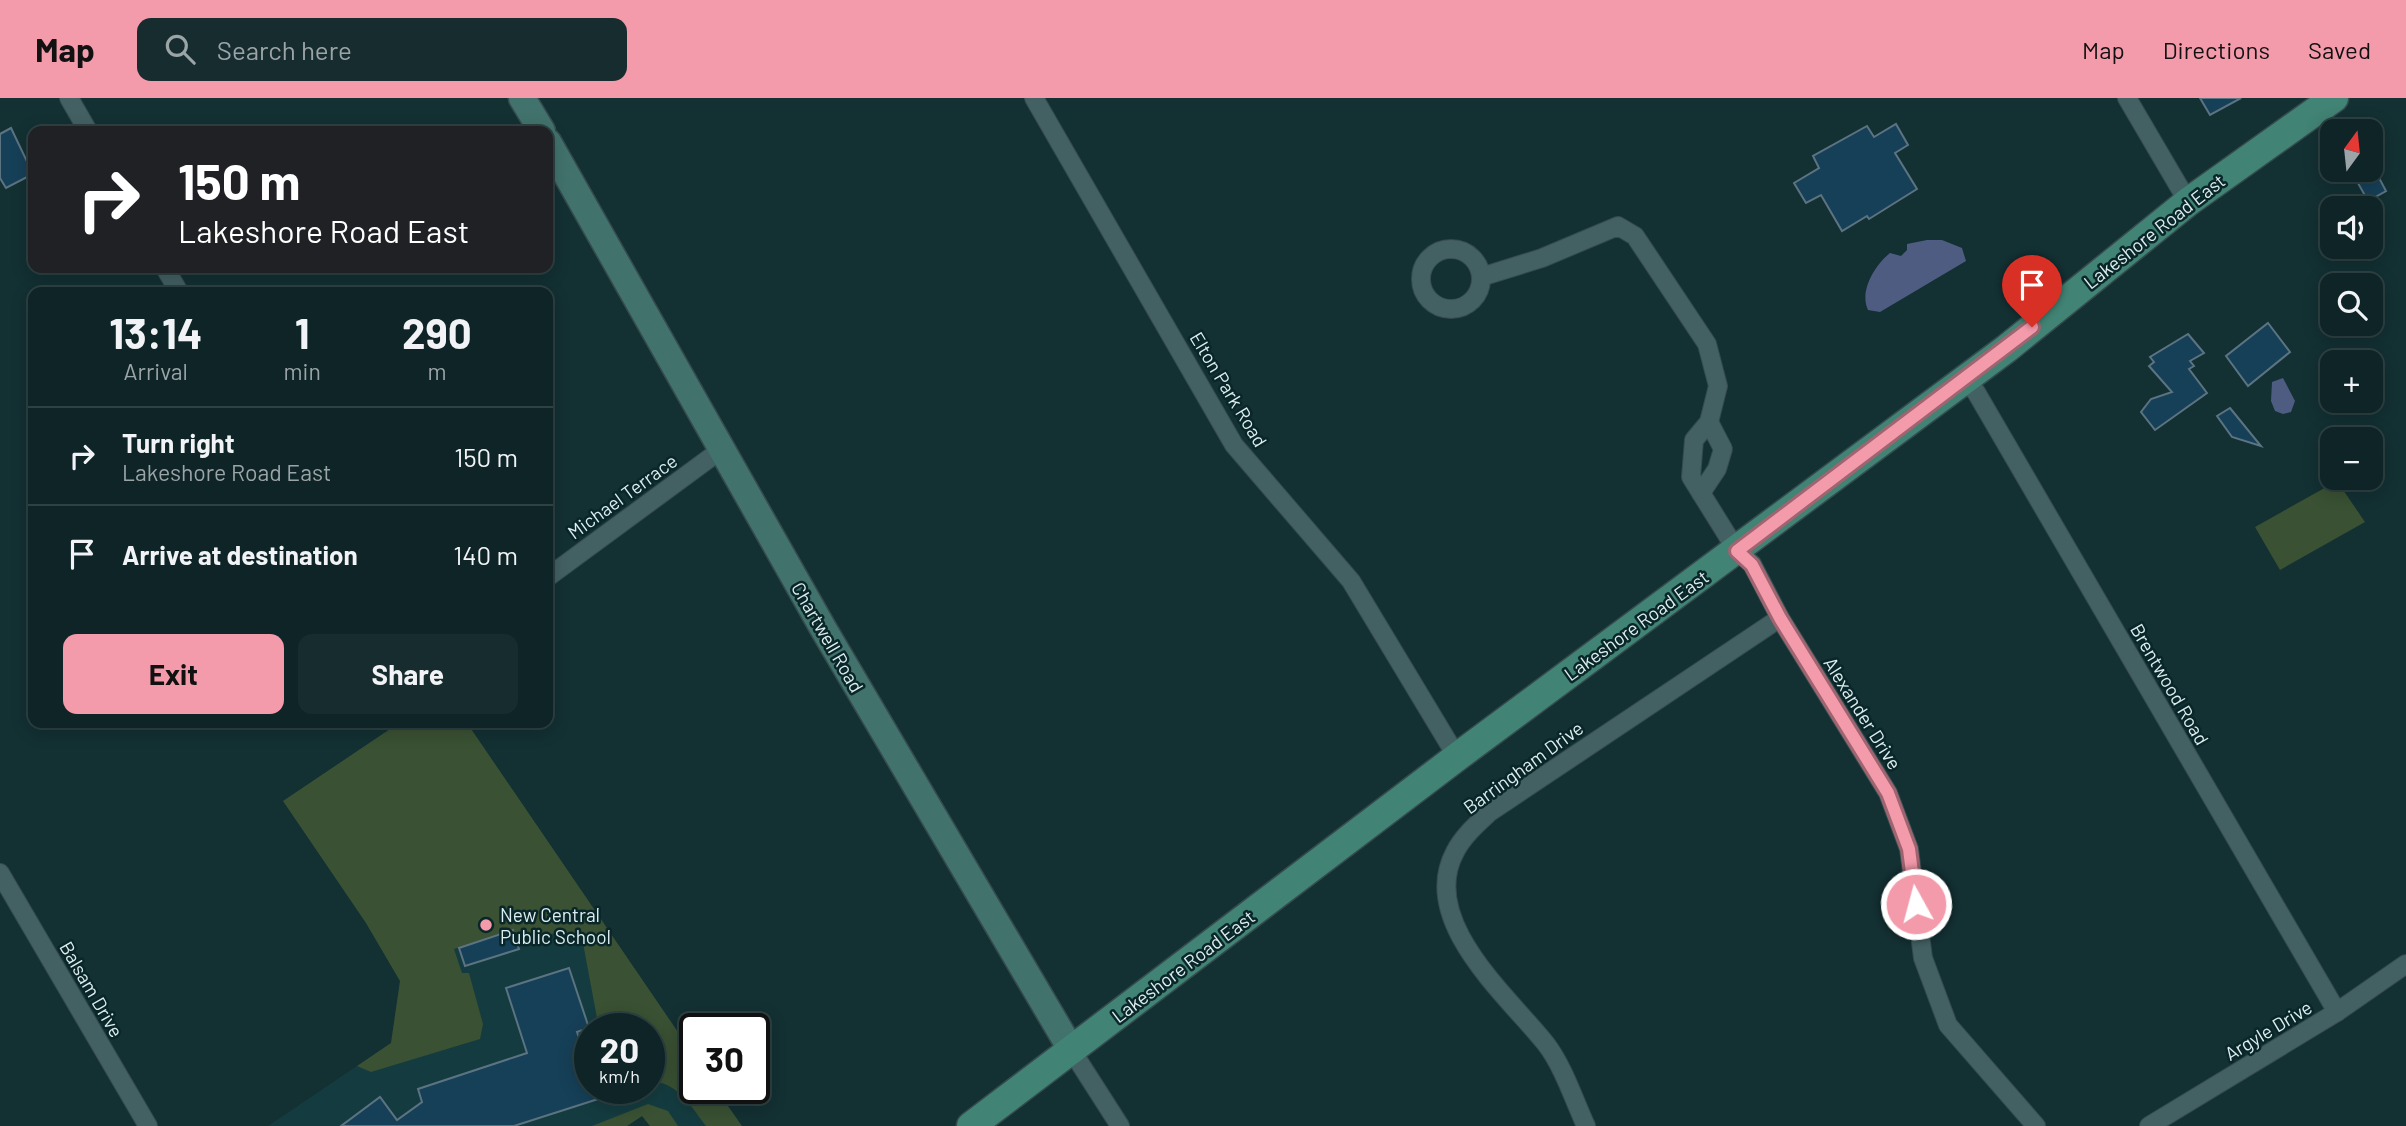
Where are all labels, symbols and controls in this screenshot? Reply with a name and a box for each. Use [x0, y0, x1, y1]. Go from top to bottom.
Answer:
search box [137, 18, 627, 81]
text: Map [35, 29, 95, 69]
icon: search [161, 30, 199, 68]
text: Search here [217, 34, 352, 65]
text: Map [2082, 35, 2125, 64]
text: Directions [2163, 35, 2270, 64]
text: Saved [2308, 35, 2371, 64]
north arrow [2320, 119, 2384, 182]
map controls [2320, 119, 2383, 490]
text: 150 m [178, 151, 300, 210]
icon: right [63, 154, 154, 245]
street label: Lakeshore Road East [2079, 169, 2229, 293]
button: sound [2320, 196, 2383, 259]
text: Lakeshore Road East [178, 211, 469, 249]
pin [2002, 255, 2062, 327]
icon: arrive [2013, 266, 2051, 304]
button: search [2320, 273, 2383, 336]
text: 13:14 [109, 307, 202, 357]
text: 1 [295, 307, 310, 357]
text: 290 [402, 307, 472, 357]
street label: Elton Park Road [1186, 327, 1272, 451]
button: + [2320, 350, 2383, 413]
text: Arrival [124, 357, 188, 385]
text: min [284, 357, 321, 385]
text: m [427, 357, 446, 385]
text: Turn right [122, 427, 235, 458]
button: − [2320, 427, 2383, 490]
icon: right [63, 437, 101, 475]
text: 150 m [454, 441, 518, 472]
street label: Michael Terrace [563, 449, 681, 543]
text: Lakeshore Road East [122, 458, 331, 486]
icon: arrive [63, 535, 101, 573]
text: Arrive at destination [122, 539, 358, 570]
text: 140 m [453, 539, 518, 570]
street label: Lakeshore Road East [1559, 565, 1713, 685]
street label: Chartwell Road [787, 578, 869, 696]
street label: Brentwood Road [2126, 619, 2214, 749]
button: Exit [63, 634, 284, 714]
button: Share [298, 634, 518, 714]
street label: Alexander Drive [1819, 653, 1907, 773]
street label: Barringham Drive [1459, 716, 1587, 818]
position arrow [1879, 867, 1953, 941]
place label: New Central Public School [500, 903, 611, 948]
street label: Lakeshore Road East [1107, 905, 1259, 1027]
marker: New Central Public School [478, 917, 494, 933]
street label: Balsam Drive [55, 937, 129, 1041]
street label: Argyle Drive [2220, 995, 2316, 1065]
speed limit sign: 30 [679, 1013, 770, 1104]
text: 20 [600, 1028, 639, 1070]
text: km/h [599, 1065, 640, 1087]

